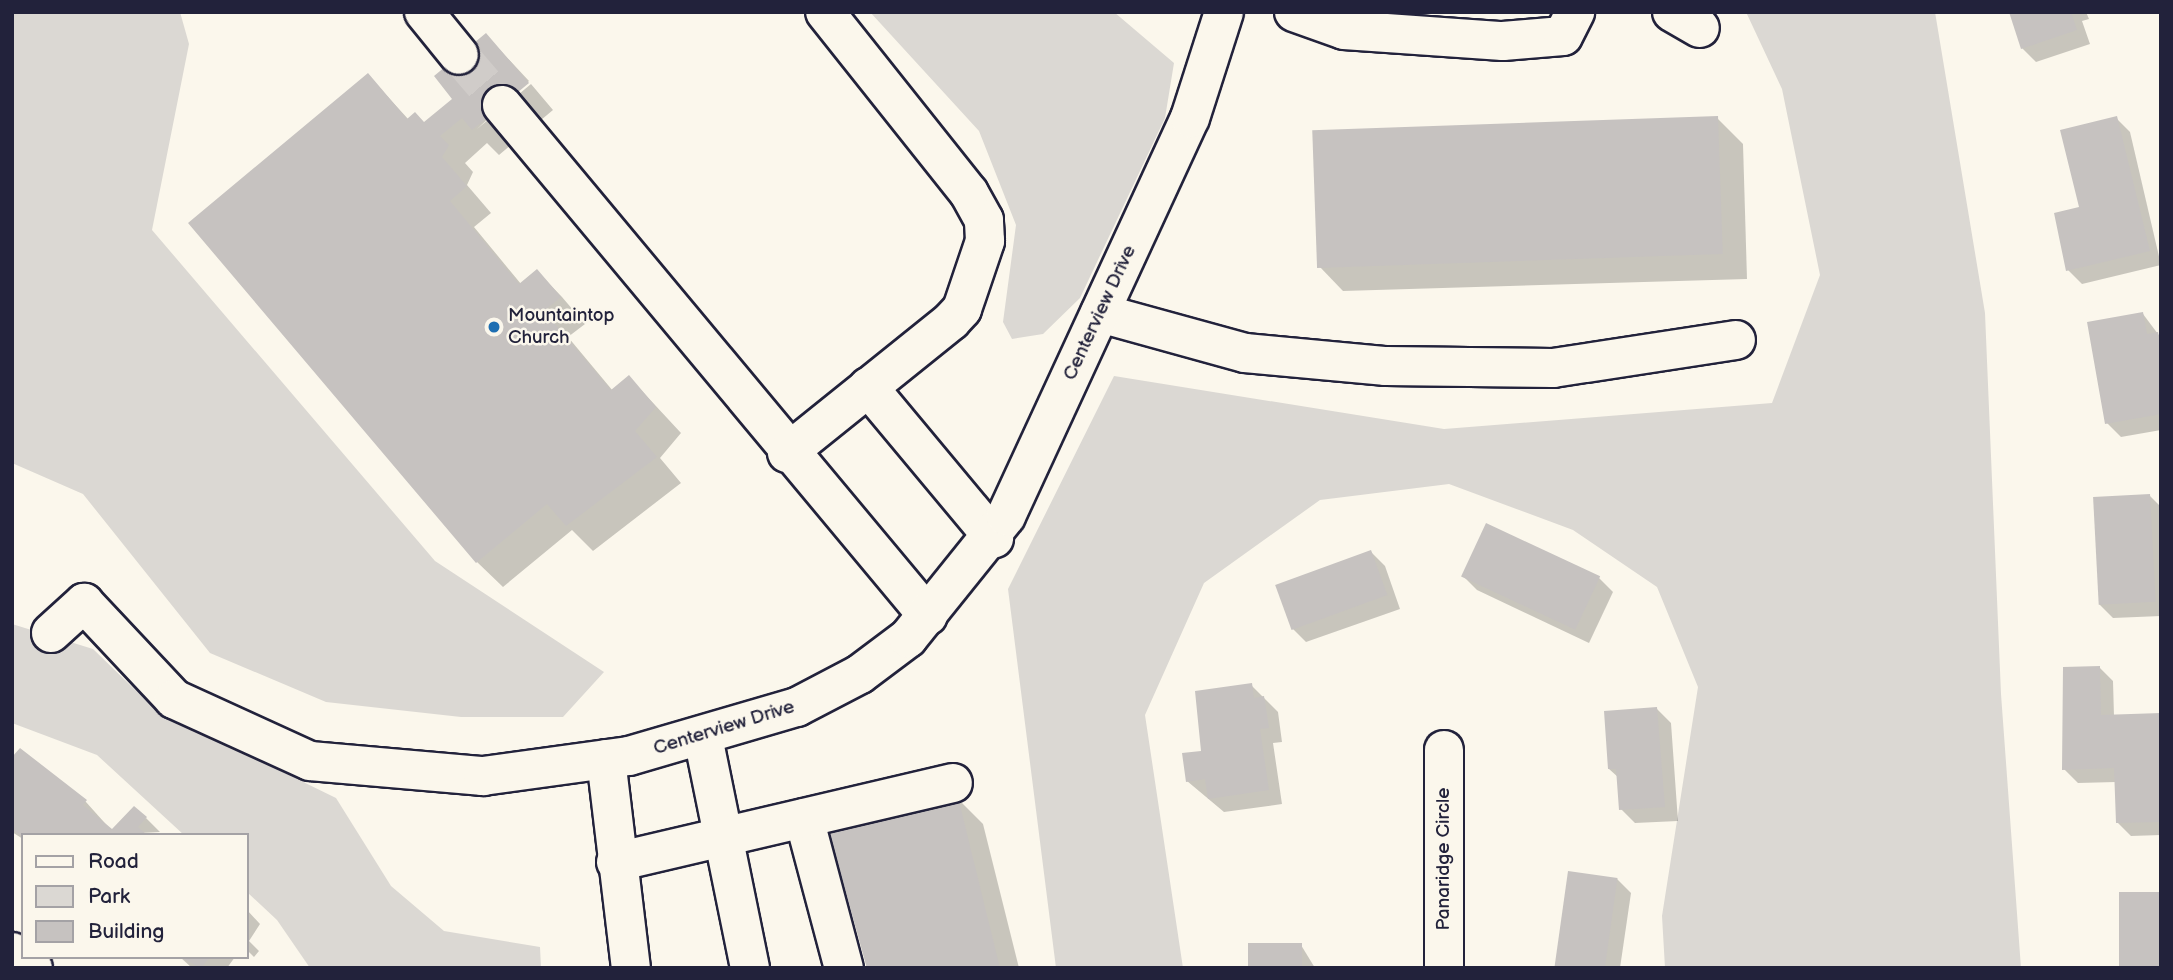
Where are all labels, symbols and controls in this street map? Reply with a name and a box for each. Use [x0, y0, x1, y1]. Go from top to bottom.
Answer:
street label: Centerview Drive [1059, 242, 1141, 384]
place label: Mountaintop Church [508, 305, 615, 349]
marker: Mountaintop Church [486, 319, 502, 335]
street label: Centerview Drive [651, 696, 797, 760]
street label: Panaridge Circle [1433, 788, 1455, 930]
legend [21, 833, 248, 959]
text: Road [88, 849, 139, 874]
text: Park [88, 884, 130, 909]
text: Building [88, 919, 164, 944]

